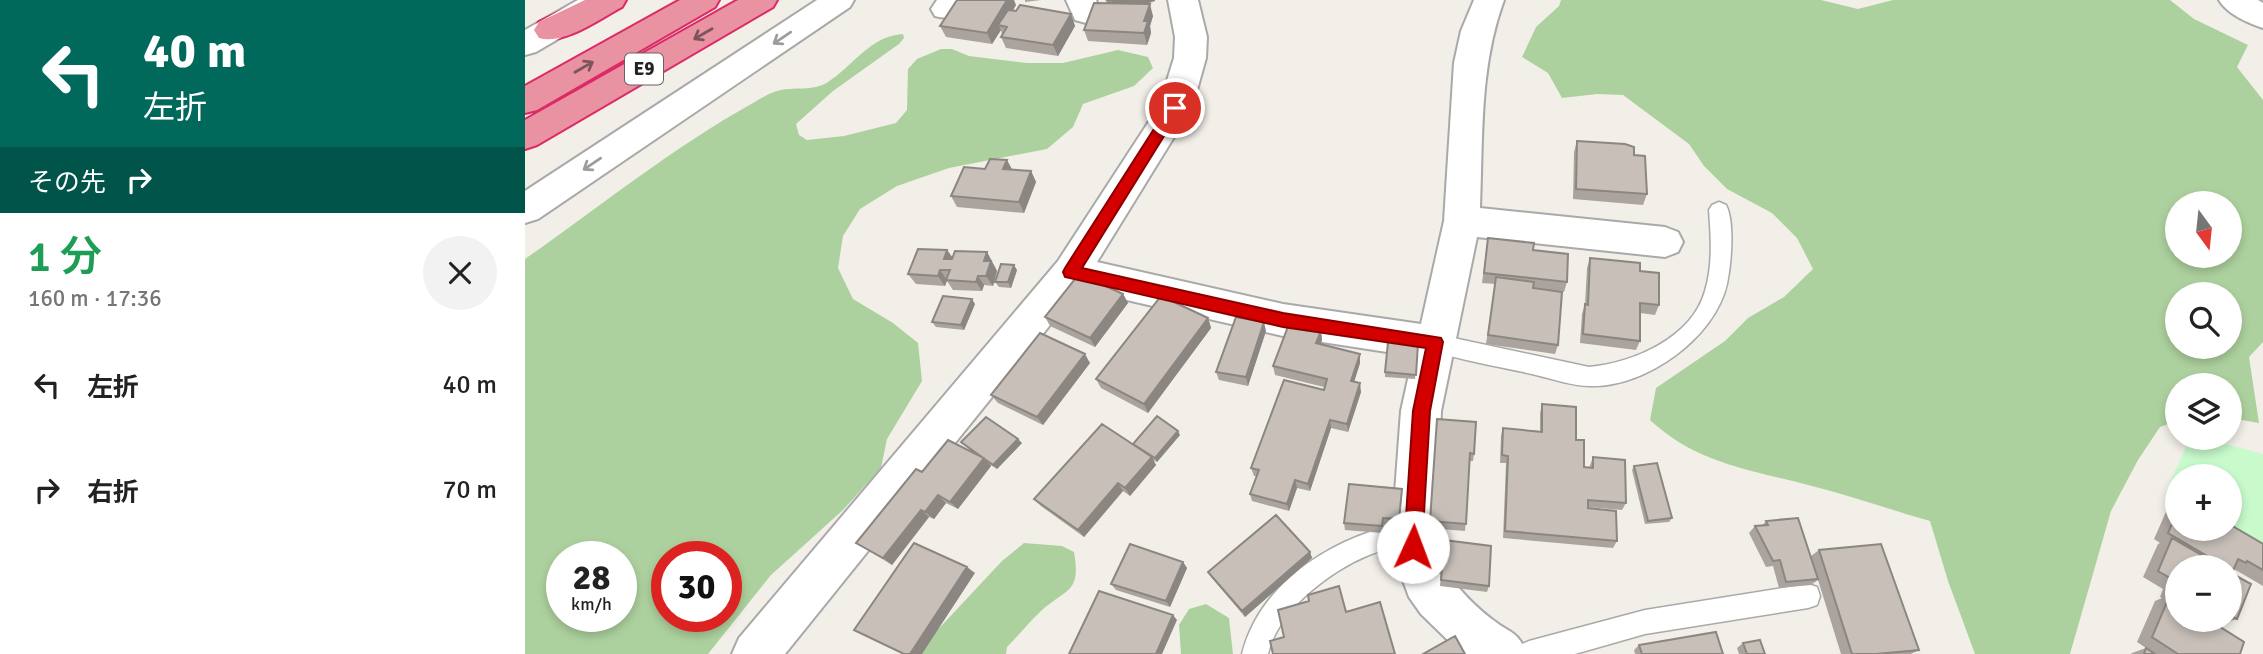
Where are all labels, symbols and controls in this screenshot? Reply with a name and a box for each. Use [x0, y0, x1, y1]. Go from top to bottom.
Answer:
text: 40 m [143, 21, 246, 81]
one-way arrow [694, 27, 714, 41]
icon: left [28, 28, 119, 119]
one-way arrow [773, 31, 792, 45]
road number: E9 [625, 54, 663, 85]
one-way arrow [574, 60, 594, 74]
pin [1145, 78, 1205, 138]
text: 左折 [143, 88, 207, 127]
icon: arrive [1156, 89, 1194, 127]
one-way arrow [583, 157, 603, 171]
icon: right [120, 161, 158, 199]
text: その先 [28, 167, 106, 199]
north arrow [2165, 191, 2242, 268]
map controls [2165, 191, 2242, 632]
text: 1 分 [28, 232, 102, 283]
button: close [423, 236, 497, 310]
button: search [2165, 282, 2242, 359]
text: 160 m · 17:36 [28, 284, 162, 313]
icon: left [28, 366, 66, 404]
text: 40 m [442, 369, 497, 401]
text: 左折 [87, 372, 139, 404]
button: layers [2165, 373, 2242, 450]
button: + [2165, 464, 2242, 541]
icon: right [28, 471, 66, 509]
text: 70 m [442, 474, 497, 506]
text: 右折 [87, 477, 139, 509]
position arrow [1376, 510, 1450, 584]
speed limit sign: 30 [651, 541, 742, 632]
button: − [2165, 555, 2242, 632]
text: 28 [573, 556, 610, 599]
text: km/h [571, 593, 612, 615]

